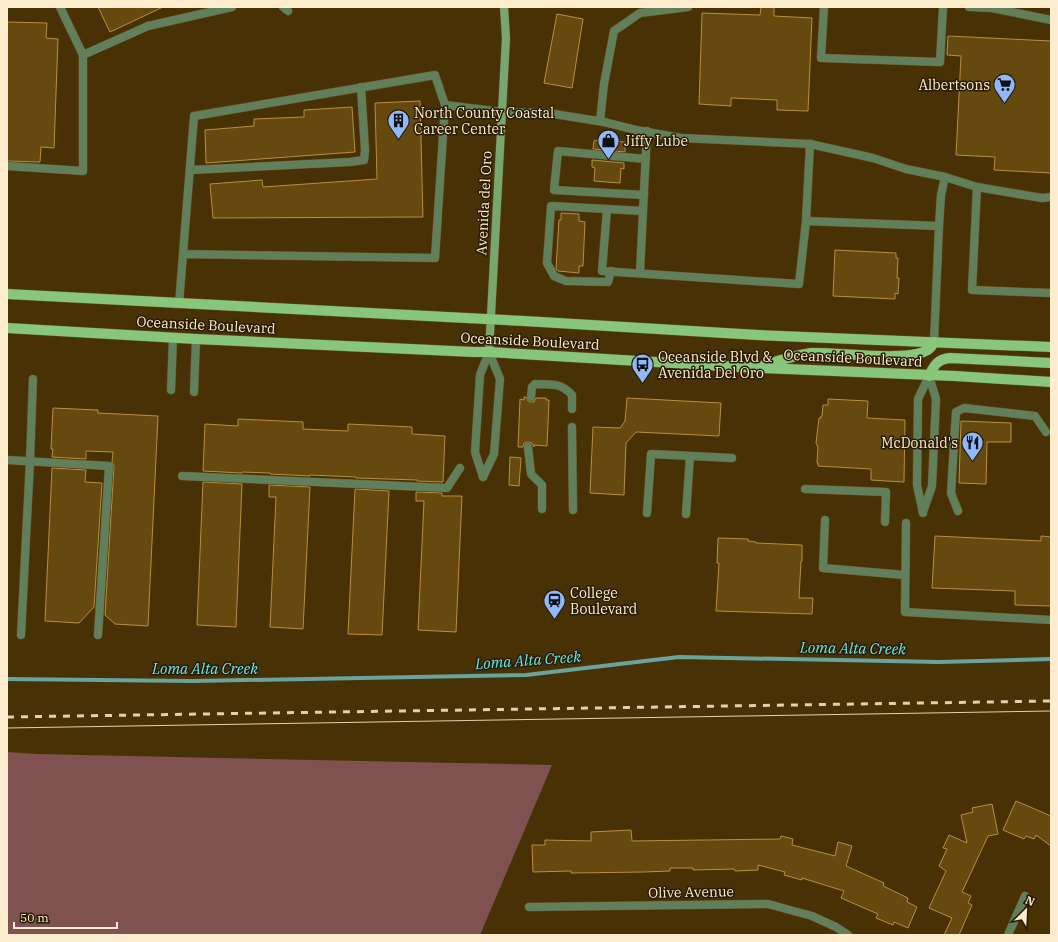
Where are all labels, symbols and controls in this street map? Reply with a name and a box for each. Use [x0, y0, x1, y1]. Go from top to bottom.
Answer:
supermarket icon: Albertsons [992, 72, 1018, 105]
place label: Albertsons [919, 76, 990, 94]
place label: North County Coastal Career Center [414, 104, 554, 138]
building icon: North County Coastal Career Center [386, 108, 412, 141]
shop icon: Jiffy Lube [595, 128, 621, 161]
place label: Jiffy Lube [624, 132, 688, 150]
street label: Avenida del Oro [472, 150, 496, 256]
street label: Oceanside Boulevard [136, 312, 276, 338]
street label: Oceanside Boulevard [460, 328, 600, 354]
street label: Oceanside Boulevard [783, 345, 923, 371]
place label: Oceanside Blvd & Avenida Del Oro [658, 348, 773, 382]
bus stop icon: Oceanside Blvd & Avenida Del Oro [629, 352, 655, 385]
restaurant icon: McDonald's [960, 430, 986, 463]
place label: McDonald's [881, 434, 958, 452]
place label: College Boulevard [570, 584, 638, 618]
station icon: College Boulevard [541, 588, 567, 621]
water label: Loma Alta Creek [799, 638, 906, 658]
water label: Loma Alta Creek [473, 647, 582, 673]
water label: Loma Alta Creek [151, 659, 258, 678]
street label: Olive Avenue [648, 882, 734, 902]
north arrow [1006, 890, 1046, 930]
text: N [1023, 893, 1037, 909]
scale bar [14, 904, 117, 930]
text: 50 m [20, 910, 49, 925]

